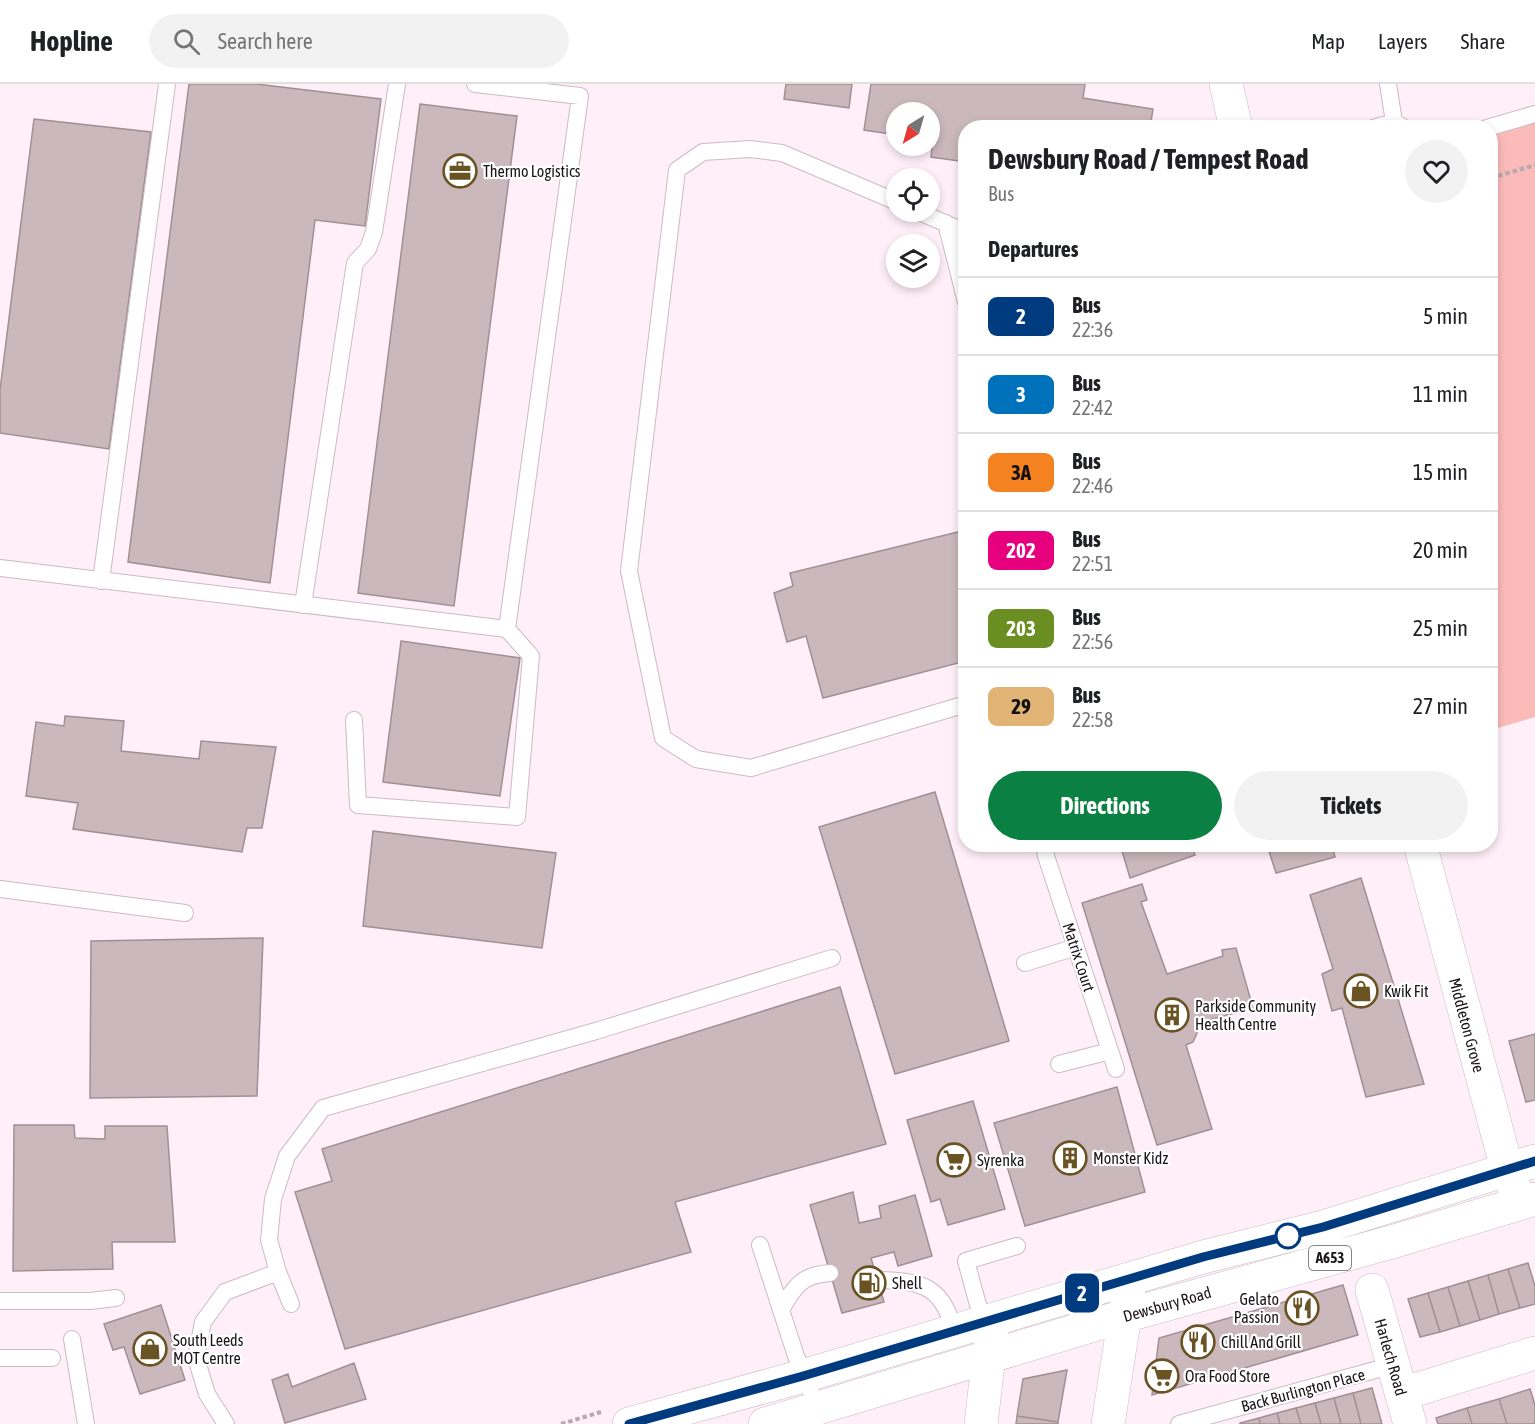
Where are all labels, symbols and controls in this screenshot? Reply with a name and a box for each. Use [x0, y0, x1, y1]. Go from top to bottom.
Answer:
search box [149, 14, 569, 68]
text: Hopline [30, 25, 113, 57]
icon: search [170, 25, 203, 58]
text: Search here [218, 28, 313, 54]
text: Map [1311, 29, 1345, 53]
text: Layers [1378, 29, 1428, 53]
text: Share [1461, 29, 1505, 53]
north arrow [886, 102, 940, 156]
map controls [886, 102, 940, 288]
button: heart [1405, 140, 1468, 203]
text: Dewsbury Road / Tempest Road [988, 143, 1308, 175]
office icon: Thermo Logistics [442, 153, 478, 189]
place label: Thermo Logistics [483, 162, 581, 181]
button: locate [886, 168, 940, 222]
text: Bus [988, 182, 1014, 205]
button: layers [886, 234, 940, 288]
text: Departures [988, 236, 1078, 262]
text: Bus [1072, 292, 1101, 318]
text: 5 min [1423, 303, 1468, 329]
text: 2 [1016, 304, 1026, 328]
text: 22:36 [1072, 318, 1113, 341]
text: Bus [1072, 370, 1101, 396]
text: 11 min [1413, 381, 1468, 407]
text: 3 [1016, 382, 1026, 406]
text: 22:42 [1072, 396, 1113, 419]
text: Bus [1072, 448, 1101, 474]
text: 15 min [1413, 459, 1468, 485]
text: 3A [1011, 460, 1031, 484]
text: 22:46 [1072, 474, 1113, 497]
text: Bus [1072, 526, 1101, 552]
text: 20 min [1413, 537, 1468, 563]
text: 202 [1006, 538, 1036, 562]
text: 22:51 [1072, 552, 1113, 575]
text: Bus [1072, 604, 1101, 630]
text: 25 min [1413, 615, 1468, 641]
text: 203 [1006, 616, 1036, 640]
text: 22:56 [1072, 630, 1113, 653]
text: Bus [1072, 682, 1101, 708]
text: 27 min [1413, 693, 1468, 719]
text: 29 [1011, 694, 1031, 718]
text: 22:58 [1072, 708, 1113, 731]
button: Directions [988, 771, 1222, 840]
button: Tickets [1234, 771, 1468, 840]
street label: Matrix Court [1059, 920, 1099, 994]
shop icon: Kwik Fit [1343, 973, 1379, 1009]
street label: Middleton Grove [1446, 976, 1488, 1074]
place label: Kwik Fit [1384, 982, 1429, 1000]
building icon: Parkside Community Health Centre [1154, 997, 1190, 1033]
place label: Parkside Community Health Centre [1195, 997, 1317, 1033]
building icon: Monster Kidz [1052, 1140, 1088, 1176]
supermarket icon: Syrenka [936, 1142, 972, 1178]
place label: Monster Kidz [1093, 1149, 1168, 1167]
place label: Syrenka [977, 1151, 1024, 1170]
unlabelled marker [1275, 1223, 1301, 1249]
road number: A653 [1309, 1246, 1351, 1270]
fuel station icon: Shell [851, 1265, 887, 1301]
place label: Shell [892, 1274, 923, 1292]
line badge: 2 [1062, 1274, 1102, 1312]
text: 2 [1077, 1281, 1087, 1305]
street label: Dewsbury Road [1121, 1283, 1213, 1326]
place label: Gelato Passion [1234, 1290, 1279, 1326]
restaurant icon: Gelato Passion [1284, 1290, 1320, 1326]
street label: Harlech Road [1371, 1316, 1411, 1398]
restaurant icon: Chill And Grill [1180, 1324, 1216, 1360]
shop icon: South Leeds MOT Centre [132, 1331, 168, 1367]
place label: South Leeds MOT Centre [173, 1331, 244, 1367]
place label: Chill And Grill [1221, 1333, 1302, 1351]
supermarket icon: Ora Food Store [1144, 1358, 1180, 1394]
street label: Back Burlington Place [1239, 1365, 1367, 1416]
place label: Ora Food Store [1185, 1367, 1270, 1385]

